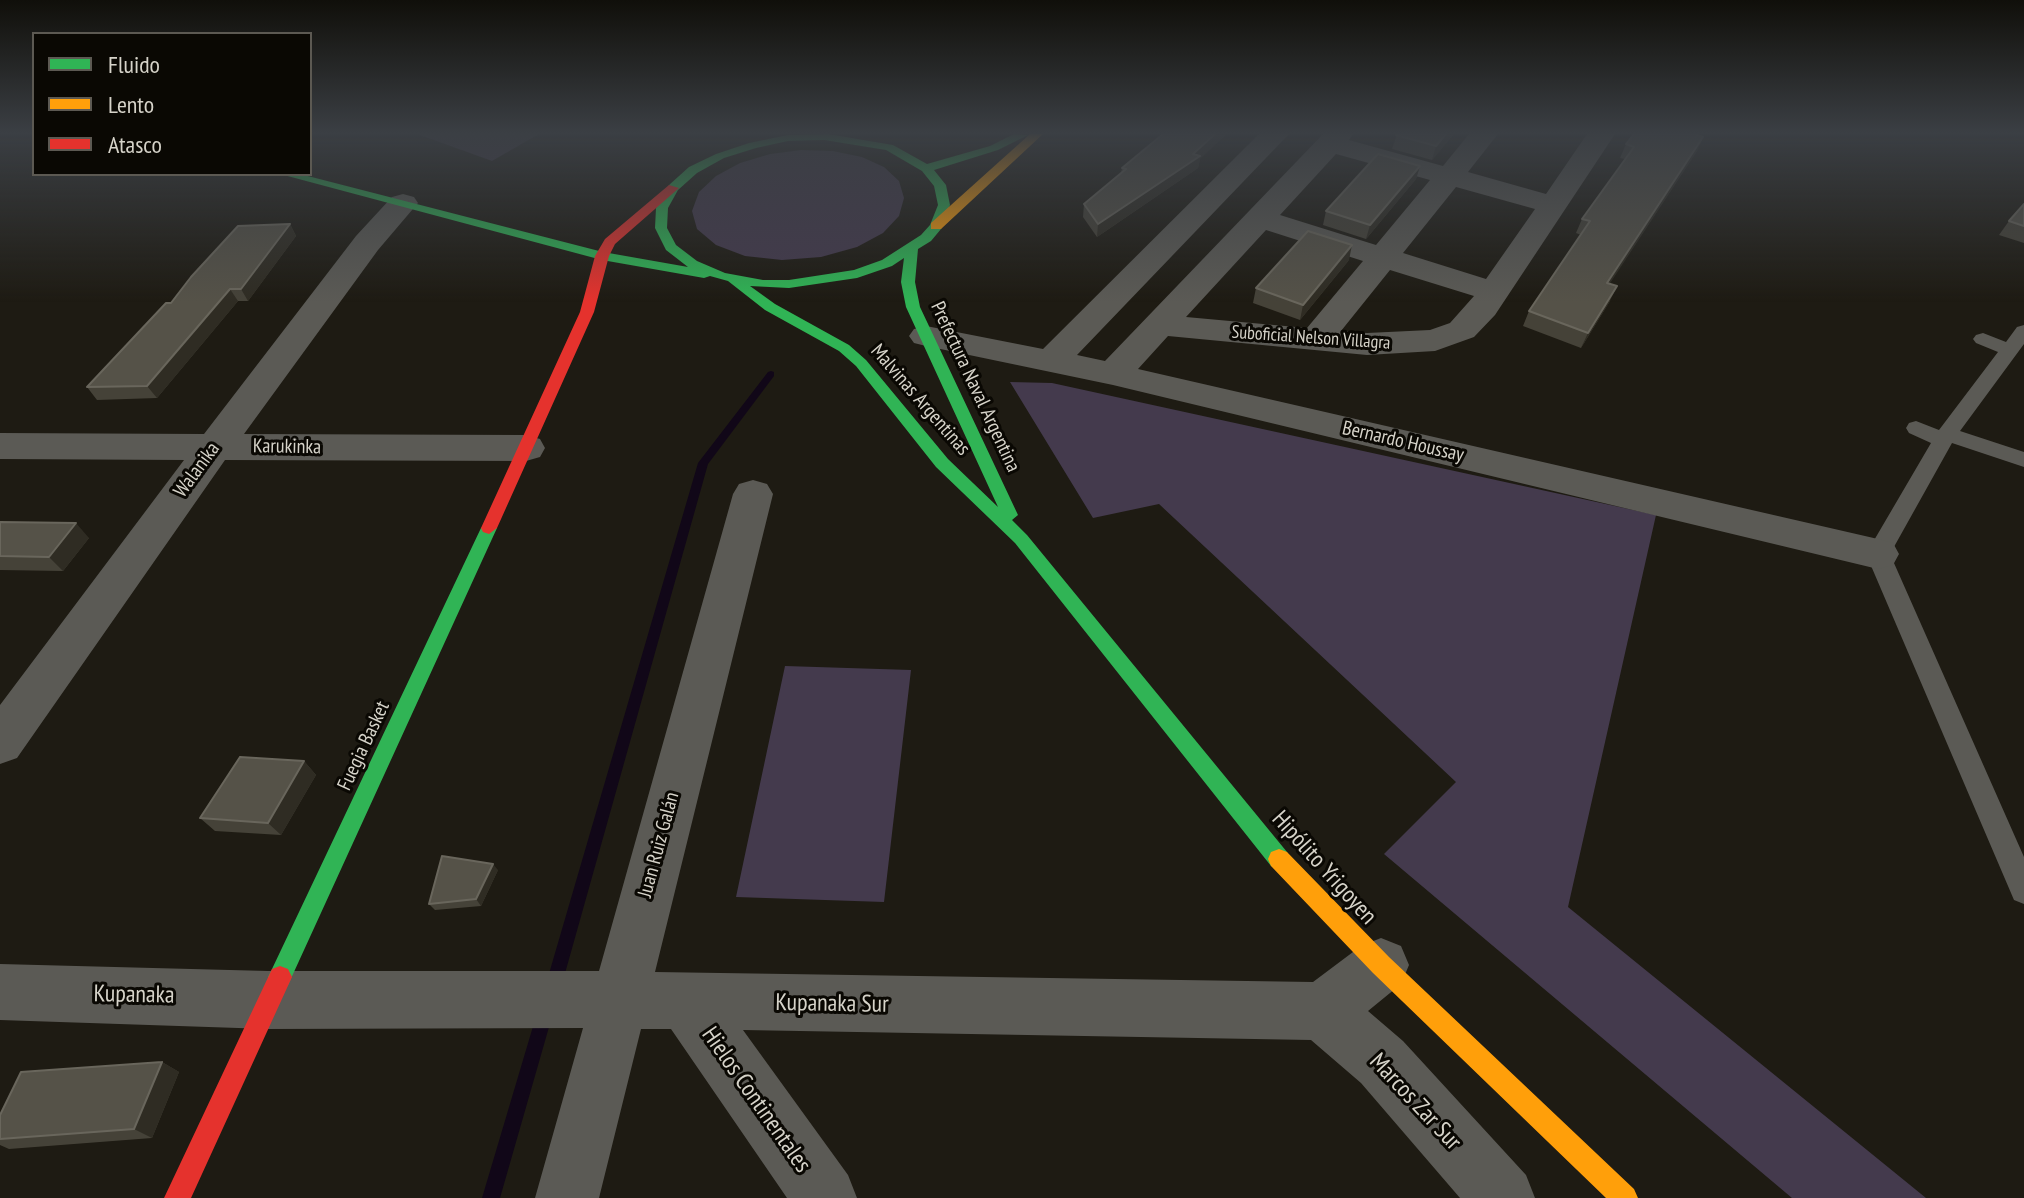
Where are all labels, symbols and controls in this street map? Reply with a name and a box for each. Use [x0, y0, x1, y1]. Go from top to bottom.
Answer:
legend [32, 32, 312, 176]
text: Fluido [108, 49, 160, 80]
text: Lento [108, 89, 154, 120]
text: Atasco [108, 129, 162, 160]
street label: Prefectura Naval Argentina [925, 298, 1025, 476]
street label: Suboficial Nelson Villagra [1231, 322, 1391, 354]
street label: Malvinas Argentinas [865, 340, 975, 460]
street label: Bernardo Houssay [1340, 416, 1466, 468]
street label: Karukinka [253, 434, 321, 460]
street label: Walanika [169, 438, 225, 502]
street label: Fuegia Basket [333, 698, 395, 794]
street label: Juan Ruiz Galán [633, 790, 685, 900]
street label: Hipólito Yrigoyen [1266, 805, 1382, 931]
street label: Kupanaka [93, 980, 175, 1010]
street label: Kupanaka Sur [775, 989, 889, 1019]
street label: Hielos Continentales [695, 1022, 817, 1178]
street label: Marcos Zar Sur [1363, 1048, 1467, 1156]

